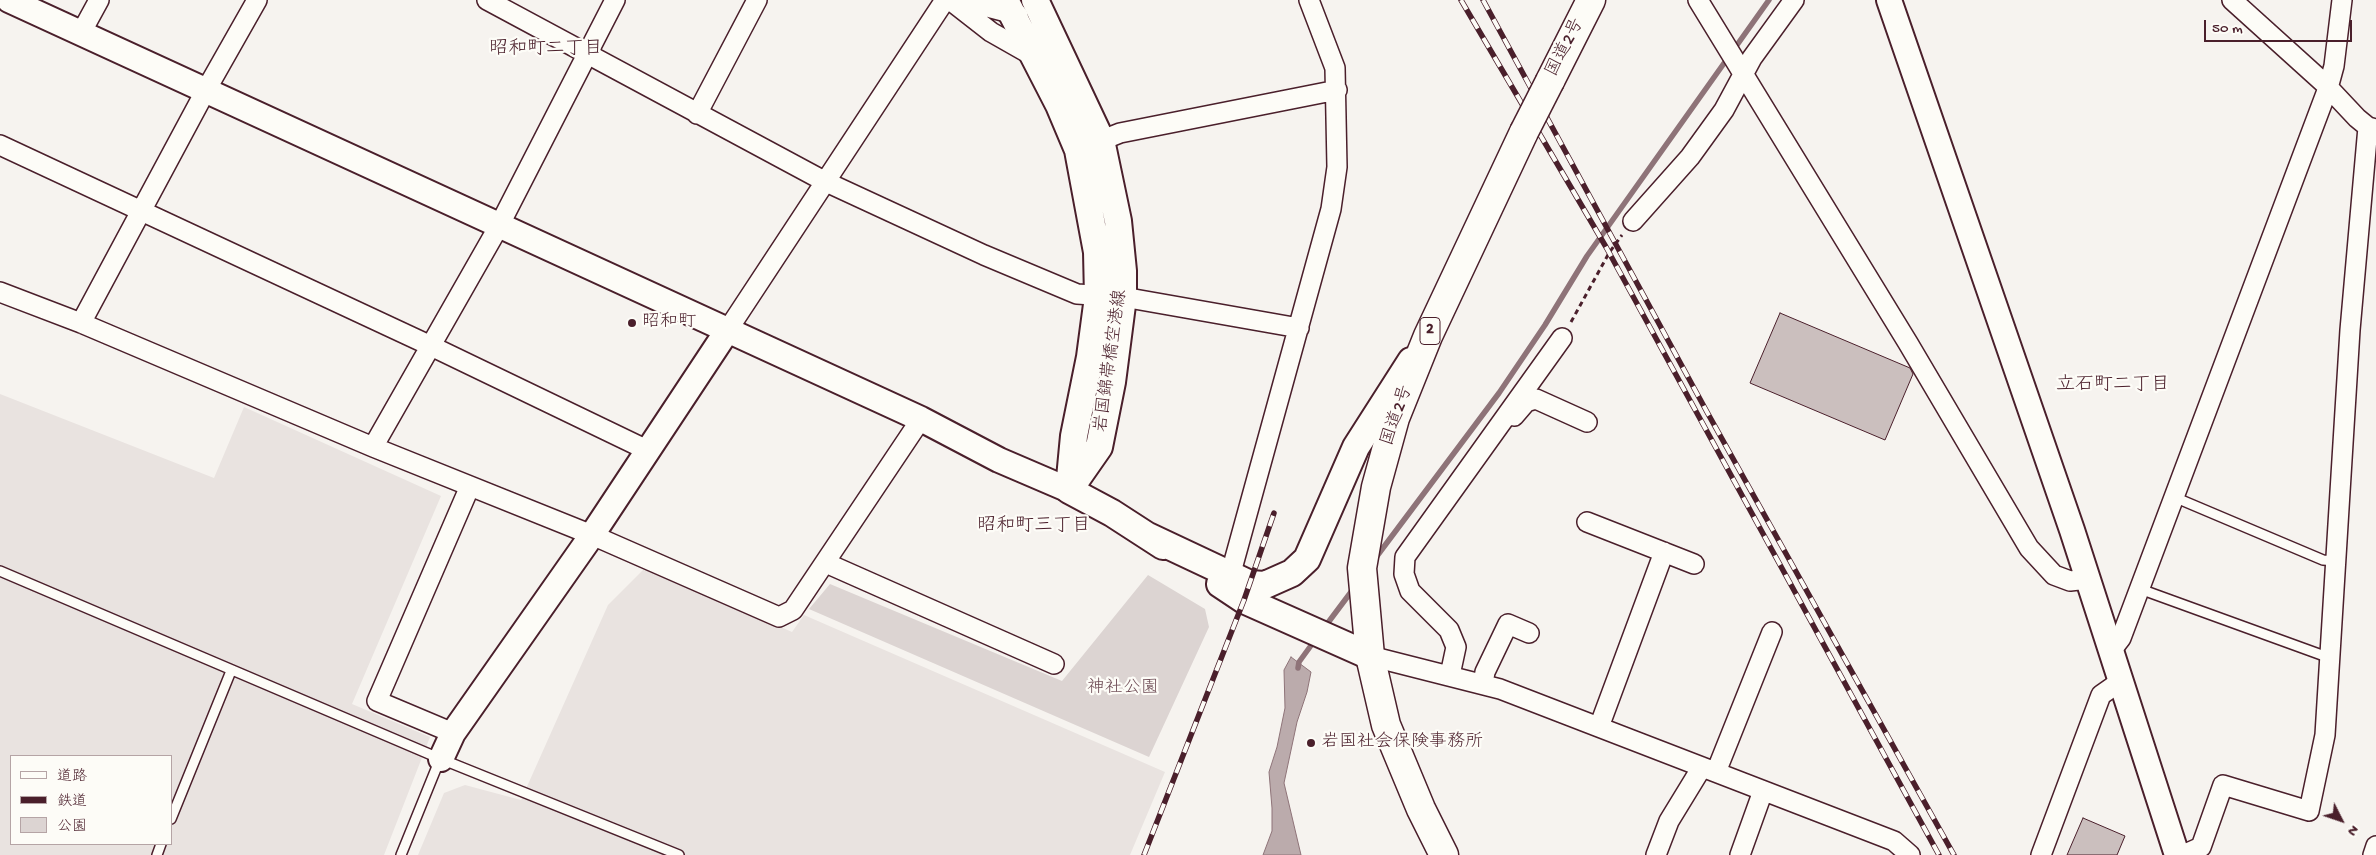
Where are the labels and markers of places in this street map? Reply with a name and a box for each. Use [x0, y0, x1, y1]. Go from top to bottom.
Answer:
place label: 昭和町 [642, 312, 696, 334]
marker: 昭和町 [626, 317, 638, 329]
place label: 岩国社会保険事務所 [1321, 732, 1483, 754]
marker: 岩国社会保険事務所 [1305, 737, 1317, 749]

